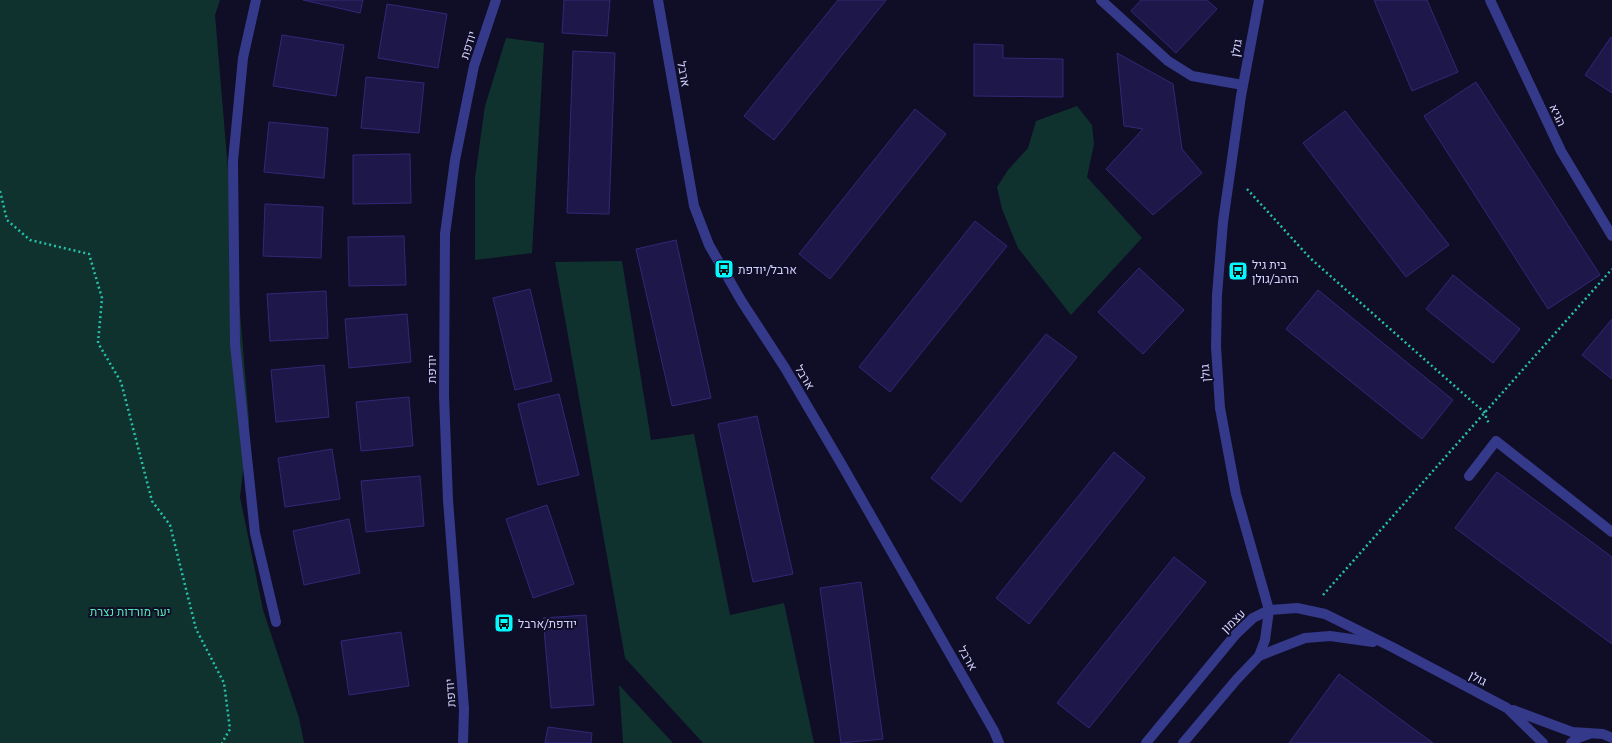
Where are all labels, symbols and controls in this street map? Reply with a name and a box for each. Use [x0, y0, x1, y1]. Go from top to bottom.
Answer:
street label: יודפת [457, 29, 479, 61]
street label: גולן [1228, 38, 1244, 58]
street label: ארבל [675, 60, 693, 88]
street label: הגיא [1547, 102, 1569, 128]
bus stop icon: ארבל/יודפת [713, 258, 735, 280]
place label: בית גיל הזהב/גולן [1252, 258, 1299, 285]
bus stop icon: בית גיל הזהב/גולן [1227, 260, 1249, 282]
place label: ארבל/יודפת [738, 263, 797, 276]
street label: יודפת [425, 355, 438, 383]
street label: ארבל [793, 362, 817, 392]
street label: גולן [1198, 363, 1212, 382]
park label: יער מורדות נצרת [90, 605, 170, 618]
street label: עצמון [1218, 607, 1248, 635]
bus stop icon: יודפת/ארבל [493, 612, 515, 634]
place label: יודפת/ארבל [518, 617, 577, 630]
street label: ארבל [956, 643, 980, 673]
street label: גולן [1467, 668, 1489, 688]
street label: יודפת [443, 678, 457, 708]

